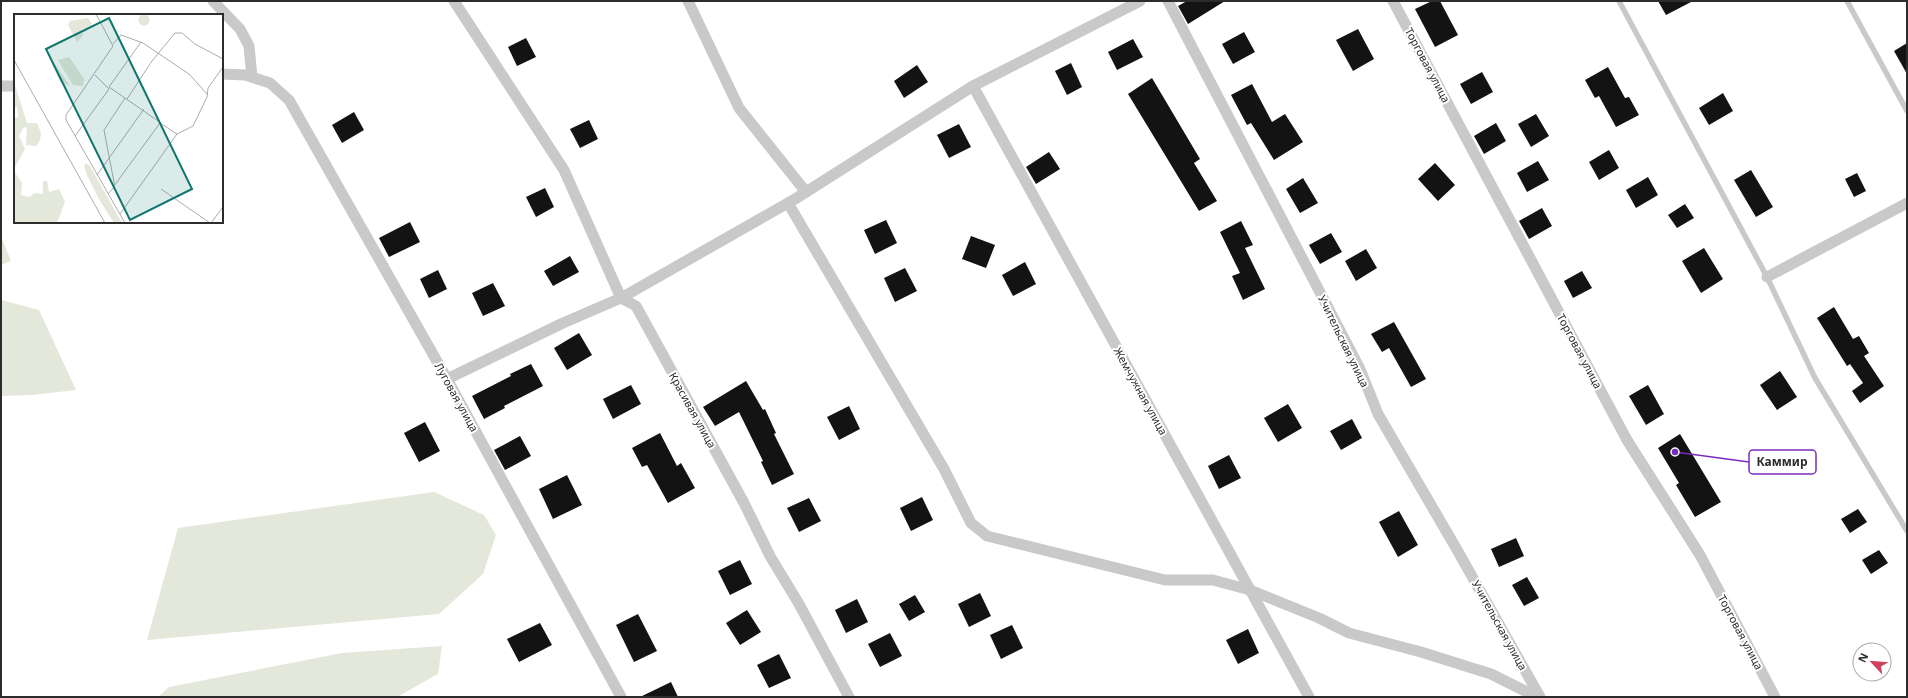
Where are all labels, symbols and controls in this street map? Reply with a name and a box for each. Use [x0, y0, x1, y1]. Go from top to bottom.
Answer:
inset map [14, 14, 223, 223]
street label: Торговая улица [1402, 25, 1454, 105]
street label: Учительская улица [1315, 292, 1373, 390]
street label: Торговая улица [1554, 311, 1606, 391]
street label: Жемчужная улица [1111, 345, 1171, 437]
street label: Луговая улица [432, 360, 482, 434]
street label: Красивая улица [666, 369, 720, 451]
callout: Каммир [1749, 450, 1816, 474]
text: Каммир [1756, 453, 1808, 470]
street label: Учительская улица [1469, 577, 1531, 673]
street label: Торговая улица [1715, 592, 1767, 672]
north arrow [1852, 642, 1892, 682]
text: N [1854, 650, 1871, 665]

